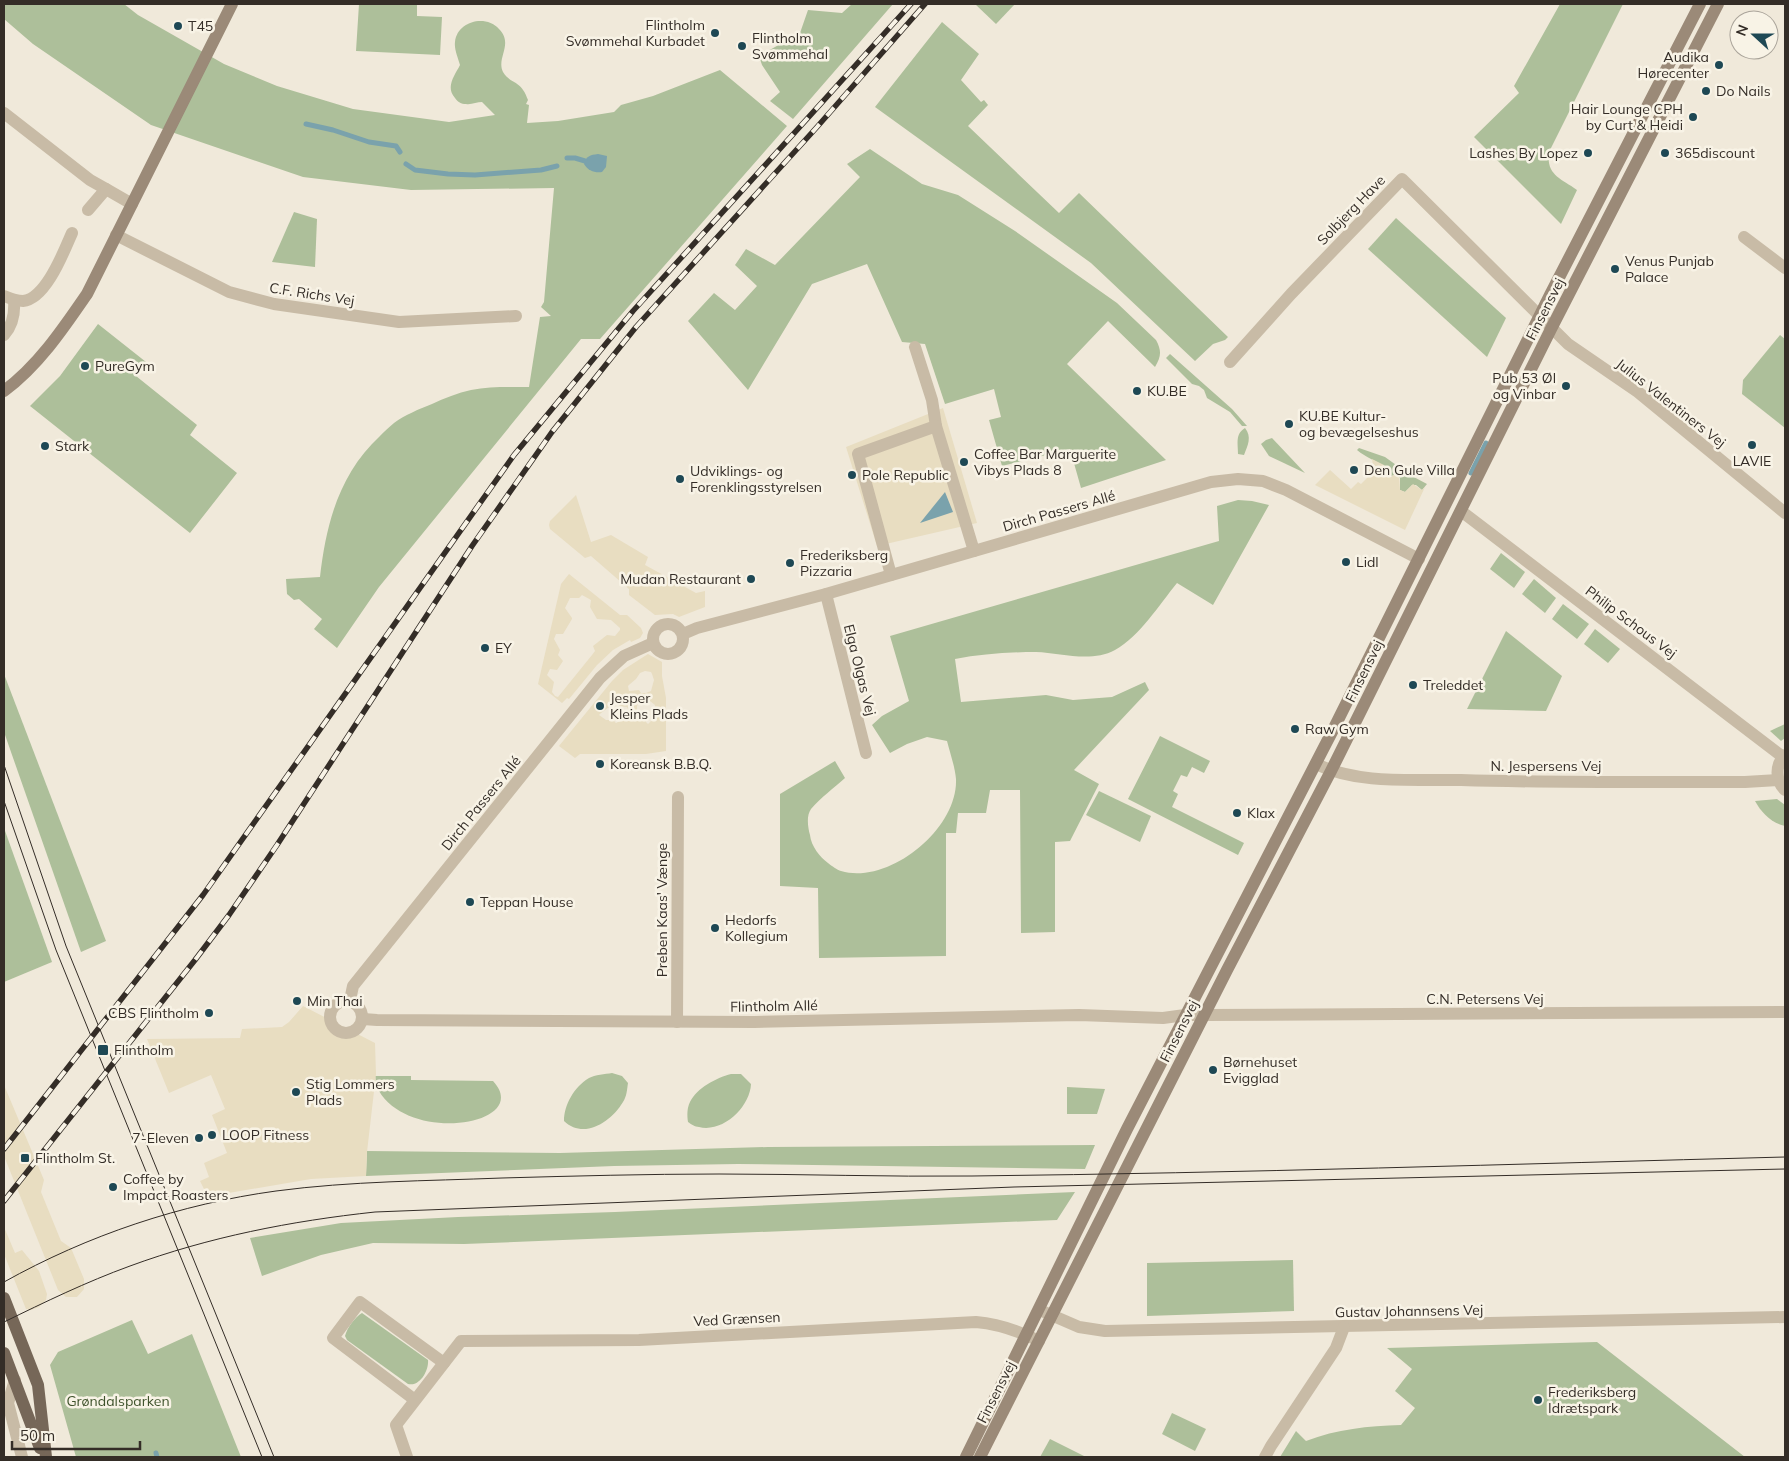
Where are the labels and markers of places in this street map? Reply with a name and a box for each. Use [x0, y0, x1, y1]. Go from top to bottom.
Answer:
place label: Flintholm Svømmehal Kurbadet [566, 16, 705, 50]
place label: T45 [188, 17, 213, 35]
marker: T45 [172, 20, 184, 32]
marker: Flintholm Svømmehal Kurbadet [709, 27, 721, 39]
place label: Flintholm Svømmehal [752, 29, 828, 63]
marker: Flintholm Svømmehal [736, 40, 748, 52]
place label: Audika Hørecenter [1638, 48, 1710, 82]
marker: Audika Hørecenter [1713, 59, 1725, 71]
place label: Do Nails [1716, 82, 1771, 100]
marker: Do Nails [1700, 85, 1712, 97]
place label: Hair Lounge CPH by Curt & Heidi [1571, 100, 1683, 134]
marker: Hair Lounge CPH by Curt & Heidi [1687, 111, 1699, 123]
place label: Lashes By Lopez [1469, 144, 1578, 162]
place label: 365discount [1675, 144, 1755, 162]
marker: Lashes By Lopez [1582, 147, 1594, 159]
marker: 365discount [1659, 147, 1671, 159]
place label: Venus Punjab Palace [1625, 252, 1714, 286]
marker: Venus Punjab Palace [1609, 263, 1621, 275]
place label: PureGym [95, 357, 155, 375]
marker: PureGym [79, 360, 91, 372]
place label: Pub 53 Øl og Vinbar [1492, 369, 1557, 403]
marker: Pub 53 Øl og Vinbar [1560, 380, 1572, 392]
place label: KU.BE [1147, 382, 1187, 400]
marker: KU.BE [1131, 385, 1143, 397]
place label: KU.BE Kultur- og bevægelseshus [1299, 407, 1419, 441]
marker: KU.BE Kultur- og bevægelseshus [1283, 418, 1295, 430]
place label: Stark [55, 437, 90, 455]
marker: LAVIE [1746, 439, 1758, 451]
marker: Stark [39, 440, 51, 452]
place label: Coffee Bar Marguerite Vibys Plads 8 [974, 445, 1116, 479]
place label: LAVIE [1733, 452, 1771, 470]
marker: Coffee Bar Marguerite Vibys Plads 8 [958, 456, 970, 468]
place label: Den Gule Villa [1364, 461, 1455, 479]
place label: Udviklings- og Forenklingsstyrelsen [690, 462, 822, 496]
marker: Den Gule Villa [1348, 464, 1360, 476]
place label: Pole Republic [862, 466, 949, 484]
marker: Pole Republic [846, 469, 858, 481]
marker: Udviklings- og Forenklingsstyrelsen [674, 473, 686, 485]
place label: Frederiksberg Pizzaria [800, 546, 888, 580]
place label: Lidl [1356, 553, 1379, 571]
marker: Lidl [1340, 556, 1352, 568]
marker: Frederiksberg Pizzaria [784, 557, 796, 569]
place label: Mudan Restaurant [620, 570, 741, 588]
marker: Mudan Restaurant [745, 573, 757, 585]
place label: EY [495, 639, 512, 657]
marker: EY [479, 642, 491, 654]
place label: Treleddet [1423, 676, 1483, 694]
marker: Treleddet [1407, 679, 1419, 691]
place label: Jesper Kleins Plads [610, 689, 688, 723]
marker: Jesper Kleins Plads [594, 700, 606, 712]
place label: Raw Gym [1305, 720, 1369, 738]
marker: Raw Gym [1289, 723, 1301, 735]
place label: Koreansk B.B.Q. [610, 755, 712, 773]
marker: Koreansk B.B.Q. [594, 758, 606, 770]
place label: Klax [1247, 804, 1276, 822]
marker: Klax [1231, 807, 1243, 819]
place label: Teppan House [480, 893, 573, 911]
marker: Teppan House [464, 896, 476, 908]
place label: Hedorfs Kollegium [725, 911, 788, 945]
marker: Hedorfs Kollegium [709, 922, 721, 934]
place label: Min Thai [307, 992, 363, 1010]
marker: Min Thai [291, 995, 303, 1007]
place label: CBS Flintholm [108, 1004, 199, 1022]
marker: CBS Flintholm [203, 1007, 215, 1019]
place label: Flintholm [114, 1041, 173, 1059]
marker: Flintholm [96, 1043, 110, 1057]
place label: Børnehuset Evigglad [1223, 1053, 1297, 1087]
marker: Børnehuset Evigglad [1207, 1064, 1219, 1076]
place label: Stig Lommers Plads [306, 1075, 395, 1109]
marker: Stig Lommers Plads [290, 1086, 302, 1098]
place label: LOOP Fitness [222, 1126, 309, 1144]
place label: 7-Eleven [132, 1129, 189, 1147]
marker: LOOP Fitness [206, 1129, 218, 1141]
marker: 7-Eleven [193, 1132, 205, 1144]
place label: Flintholm St. [35, 1149, 115, 1167]
marker: Flintholm St. [19, 1152, 31, 1164]
place label: Coffee by Impact Roasters [123, 1170, 228, 1204]
marker: Coffee by Impact Roasters [107, 1181, 119, 1193]
place label: Frederiksberg Idrætspark [1548, 1383, 1636, 1417]
marker: Frederiksberg Idrætspark [1532, 1394, 1544, 1406]

